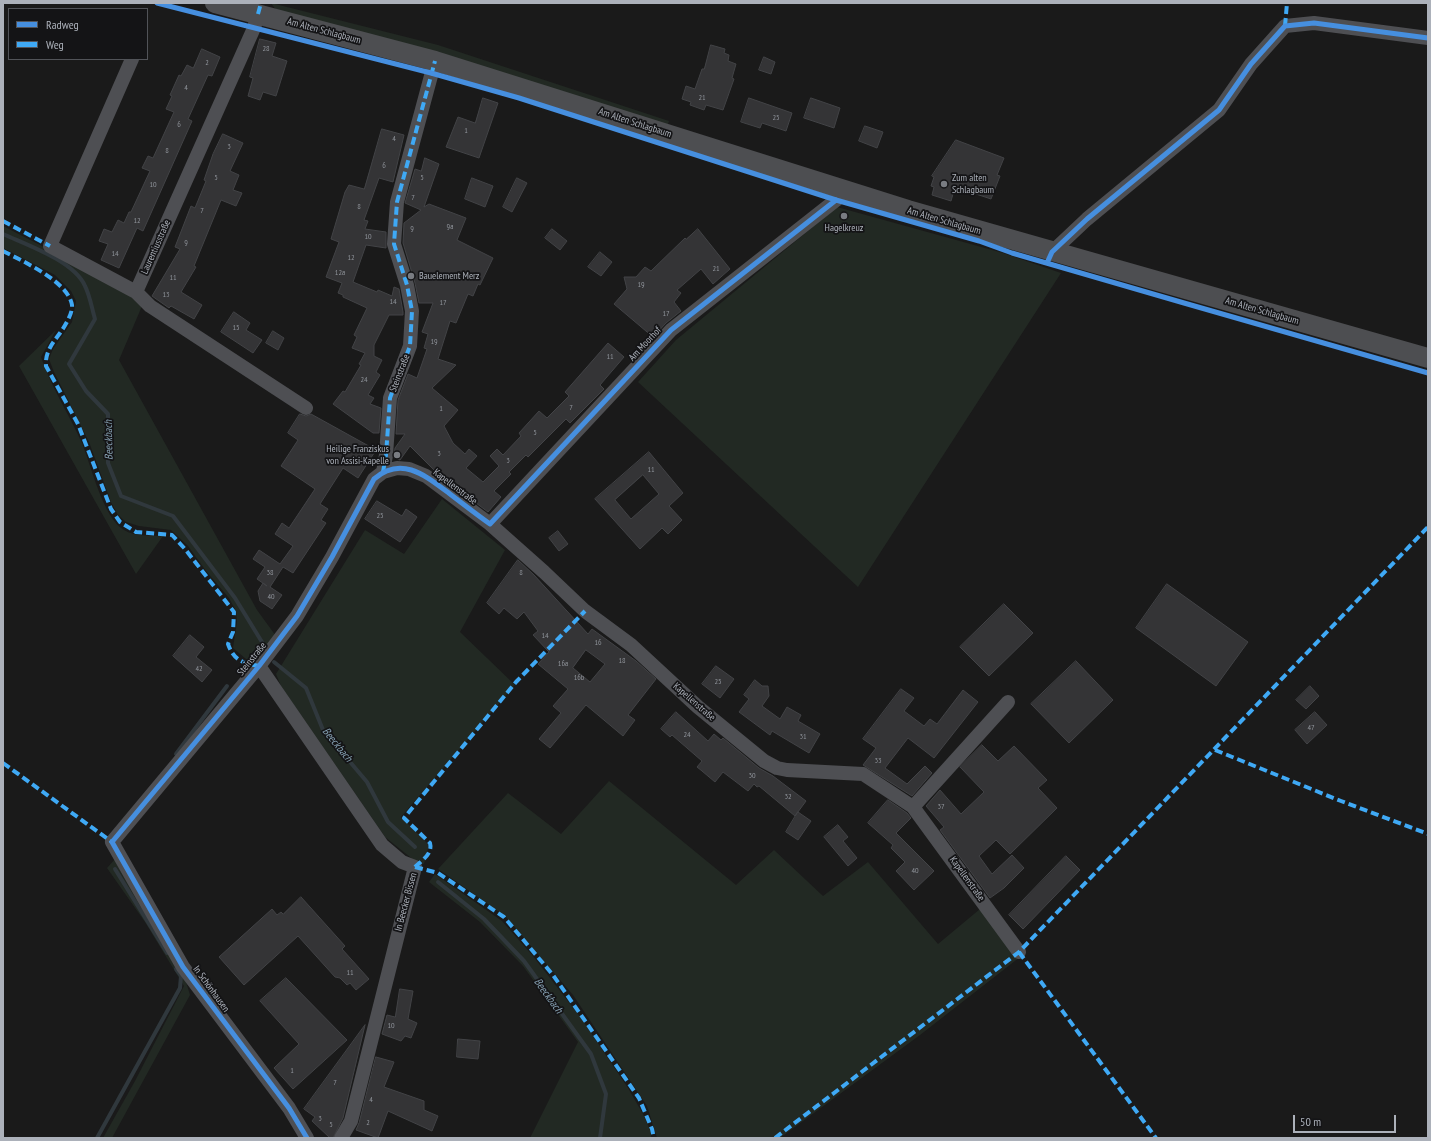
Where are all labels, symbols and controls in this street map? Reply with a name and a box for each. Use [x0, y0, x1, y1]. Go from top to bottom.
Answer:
legend [8, 8, 148, 60]
street label: Am Alten Schlagbaum [286, 15, 362, 47]
text: Radweg [46, 17, 79, 32]
text: Weg [46, 37, 64, 52]
house number: 28 [262, 44, 270, 54]
house number: 2 [205, 58, 209, 68]
house number: 4 [184, 83, 188, 93]
house number: 21 [698, 93, 706, 103]
street label: Am Alten Schlagbaum [597, 106, 673, 140]
house number: 25 [772, 113, 780, 123]
house number: 6 [177, 120, 181, 130]
house number: 1 [464, 126, 468, 136]
house number: 4 [392, 134, 396, 144]
house number: 3 [227, 142, 231, 152]
house number: 8 [165, 146, 169, 156]
house number: 6 [382, 161, 386, 171]
place label: Zum alten Schlagbaum [952, 172, 994, 196]
house number: 5 [214, 173, 218, 183]
house number: 5 [420, 173, 424, 183]
marker: Zum alten Schlagbaum [939, 179, 949, 189]
house number: 10 [149, 180, 157, 190]
house number: 7 [411, 193, 415, 203]
house number: 8 [357, 202, 361, 212]
street label: Am Alten Schlagbaum [906, 205, 982, 237]
house number: 7 [200, 206, 204, 216]
marker: Hagelkreuz [839, 211, 849, 221]
house number: 12 [133, 216, 141, 226]
street label: Laurentiusstraße [139, 218, 173, 276]
house number: 9a [447, 222, 453, 232]
place label: Hagelkreuz [825, 222, 863, 234]
house number: 9 [410, 224, 414, 234]
house number: 10 [364, 232, 372, 242]
house number: 9 [184, 238, 188, 248]
house number: 14 [111, 249, 119, 259]
house number: 12 [347, 253, 355, 263]
house number: 21 [712, 264, 720, 274]
house number: 12a [335, 268, 345, 278]
place label: Bauelement Merz [419, 270, 479, 282]
marker: Bauelement Merz [406, 271, 416, 281]
house number: 11 [169, 273, 177, 283]
house number: 19 [637, 280, 645, 290]
house number: 13 [162, 290, 170, 300]
street label: Am Alten Schlagbaum [1224, 295, 1300, 327]
house number: 14 [389, 297, 397, 307]
house number: 17 [439, 298, 447, 308]
house number: 17 [662, 309, 670, 319]
house number: 15 [232, 323, 240, 333]
street label: Am Moorhof [626, 324, 664, 364]
house number: 19 [430, 337, 438, 347]
street label: Steinstraße [387, 352, 413, 394]
house number: 11 [606, 352, 614, 362]
house number: 24 [360, 375, 368, 385]
house number: 7 [569, 403, 573, 413]
house number: 1 [439, 404, 443, 414]
water label: Beeckbach [102, 420, 116, 460]
house number: 5 [533, 428, 537, 438]
place label: Heilige Franziskus von Assisi-Kapelle [326, 443, 389, 466]
house number: 3 [437, 449, 441, 459]
marker: Heilige Franziskus von Assisi-Kapelle [392, 450, 402, 460]
house number: 3 [506, 456, 510, 466]
house number: 11 [647, 465, 655, 475]
street label: Kapellenstraße [431, 466, 479, 508]
house number: 25 [376, 511, 384, 521]
house number: 38 [266, 568, 274, 578]
house number: 8 [519, 568, 523, 578]
house number: 40 [267, 592, 275, 602]
house number: 14 [541, 631, 549, 641]
house number: 16 [594, 638, 602, 648]
street label: Steinstraße [235, 640, 269, 678]
house number: 18 [618, 656, 626, 666]
house number: 16a [558, 659, 568, 669]
house number: 42 [195, 664, 203, 674]
house number: 16b [574, 673, 584, 683]
house number: 25 [714, 677, 722, 687]
street label: Kapellenstraße [670, 680, 718, 724]
house number: 47 [1307, 723, 1315, 733]
water label: Beeckbach [319, 725, 355, 765]
house number: 24 [683, 730, 691, 740]
house number: 31 [799, 732, 807, 742]
house number: 33 [874, 756, 882, 766]
house number: 30 [748, 771, 756, 781]
house number: 32 [784, 792, 792, 802]
house number: 37 [937, 802, 945, 812]
street label: Kapellenstraße [947, 854, 987, 904]
house number: 40 [911, 866, 919, 876]
street label: In Beecker Bissen [392, 871, 420, 933]
street label: In Schönhausen [190, 963, 232, 1015]
house number: 11 [346, 968, 354, 978]
water label: Beeckbach [531, 976, 565, 1016]
house number: 10 [387, 1021, 395, 1031]
house number: 1 [290, 1066, 294, 1076]
house number: 7 [333, 1078, 337, 1088]
house number: 4 [369, 1095, 373, 1105]
scale bar [1295, 1107, 1398, 1133]
house number: 3 [318, 1114, 322, 1124]
text: 50 m [1300, 1114, 1321, 1129]
house number: 2 [366, 1118, 370, 1128]
house number: 5 [329, 1120, 333, 1130]

